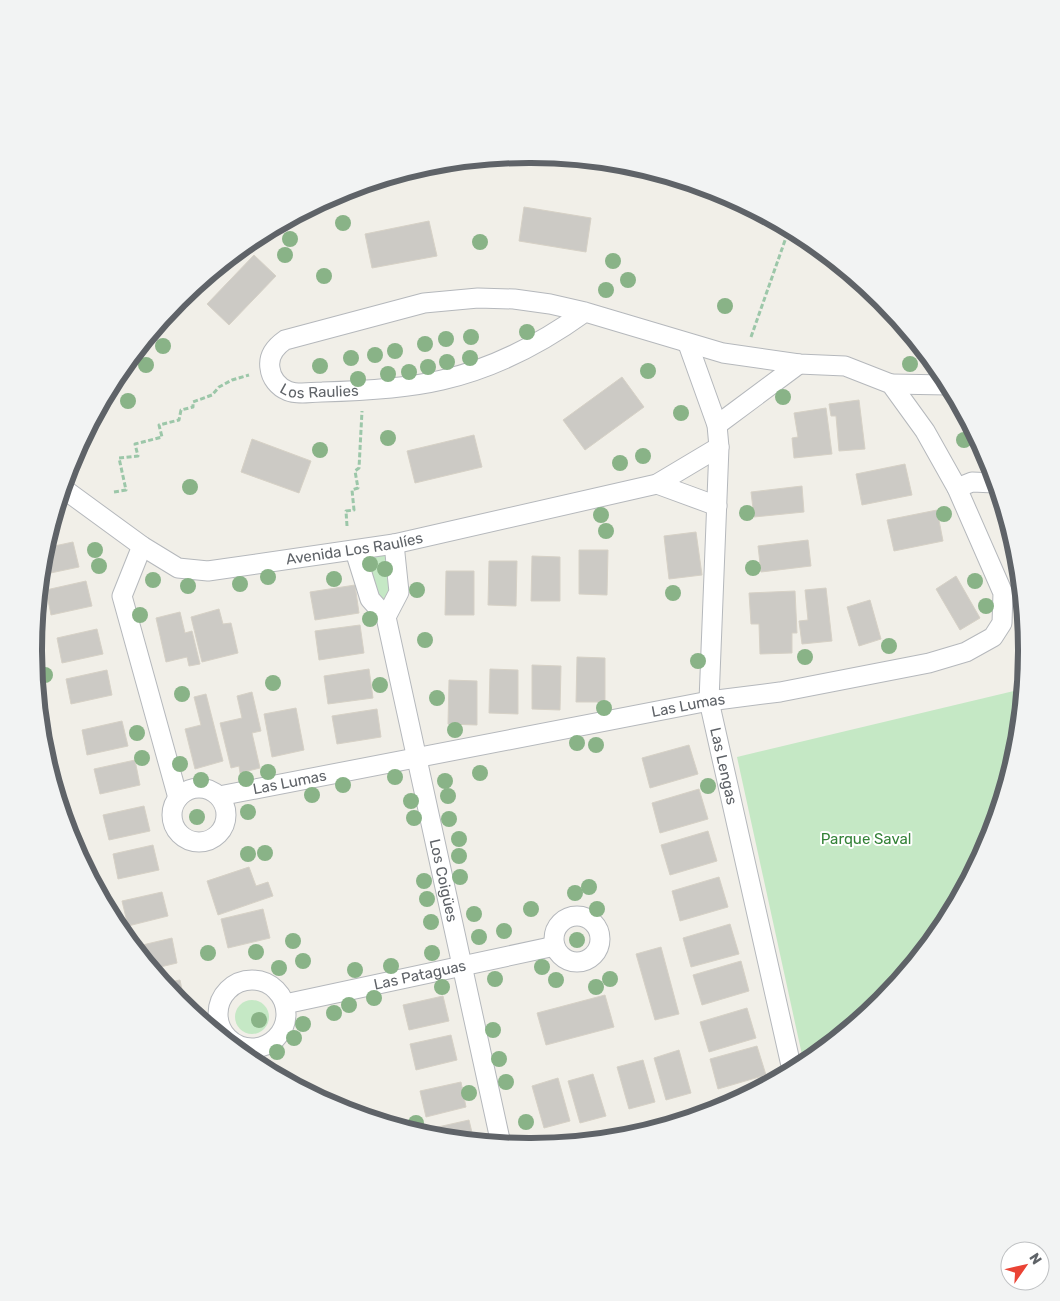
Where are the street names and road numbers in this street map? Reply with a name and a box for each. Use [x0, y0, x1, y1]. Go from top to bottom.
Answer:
street label: Los Raulies [277, 380, 360, 402]
street label: Avenida Los Raulíes [285, 529, 425, 569]
street label: Las Lumas [650, 690, 727, 721]
street label: Las Lengas [706, 726, 741, 807]
street label: Las Lumas [251, 766, 328, 798]
street label: Los Coigües [426, 837, 461, 924]
street label: Las Pataguas [372, 956, 468, 994]

